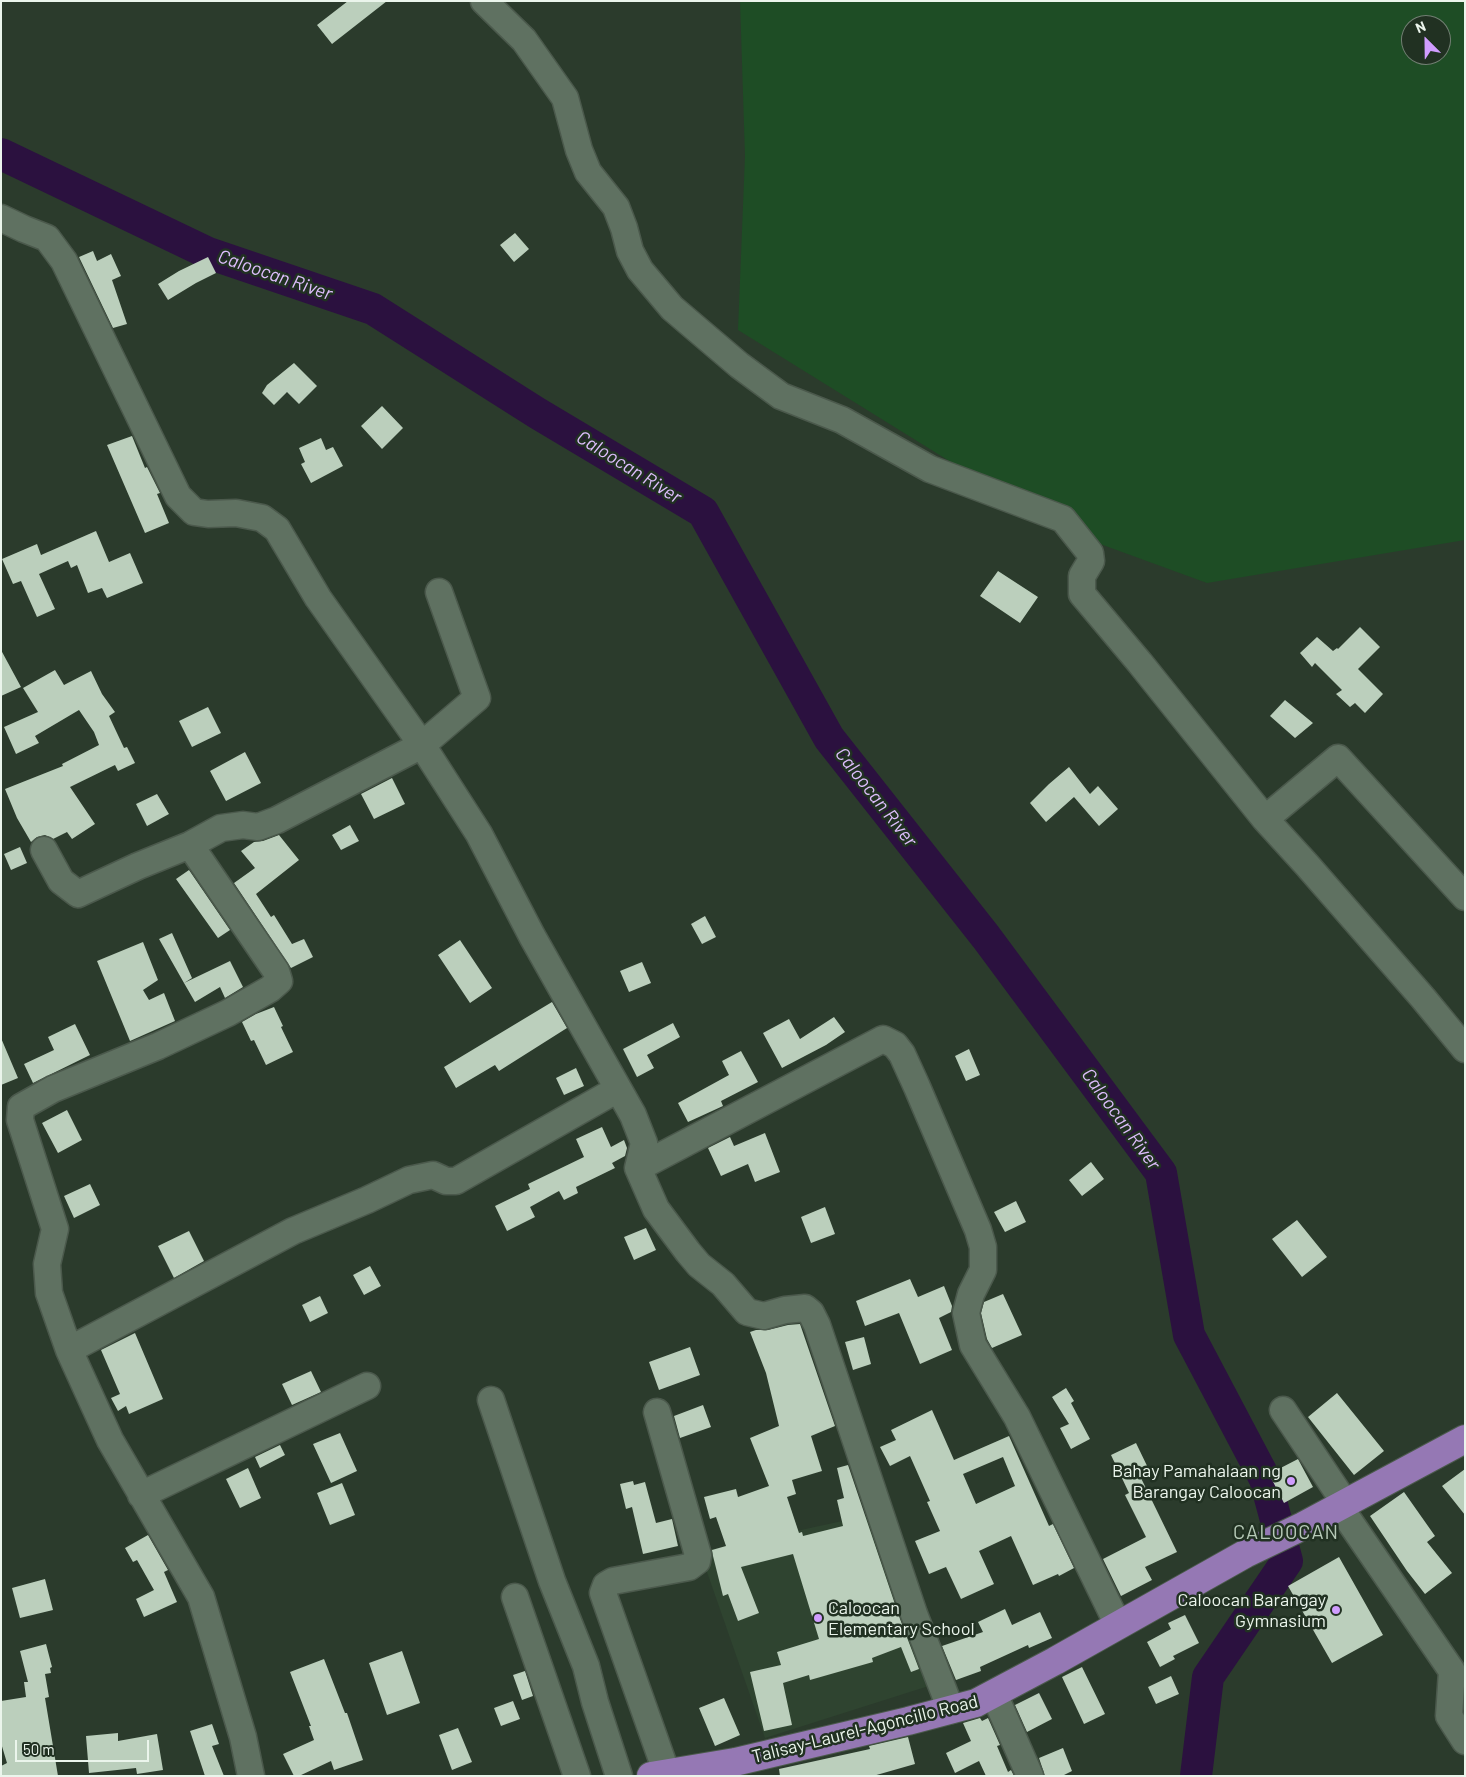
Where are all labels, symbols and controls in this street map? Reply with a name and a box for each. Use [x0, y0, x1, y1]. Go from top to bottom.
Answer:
north arrow [1401, 15, 1451, 65]
text: N [1413, 17, 1428, 36]
water label: Caloocan River [215, 245, 335, 305]
water label: Caloocan River [572, 426, 686, 508]
water label: Caloocan River [830, 743, 922, 851]
water label: Caloocan River [1077, 1064, 1165, 1174]
place label: Bahay Pamahalaan ng Barangay Caloocan [1112, 1460, 1281, 1502]
marker: Bahay Pamahalaan ng Barangay Caloocan [1285, 1475, 1297, 1487]
district label: CALOOCAN [1232, 1520, 1340, 1544]
place label: Caloocan Barangay Gymnasium [1178, 1589, 1326, 1632]
place label: Caloocan Elementary School [828, 1597, 975, 1640]
marker: Caloocan Barangay Gymnasium [1330, 1604, 1342, 1616]
marker: Caloocan Elementary School [812, 1612, 824, 1624]
street label: Talisay-Laurel-Agoncillo Road [750, 1690, 980, 1768]
scale bar [18, 1730, 151, 1762]
text: 50 m [23, 1740, 55, 1758]

